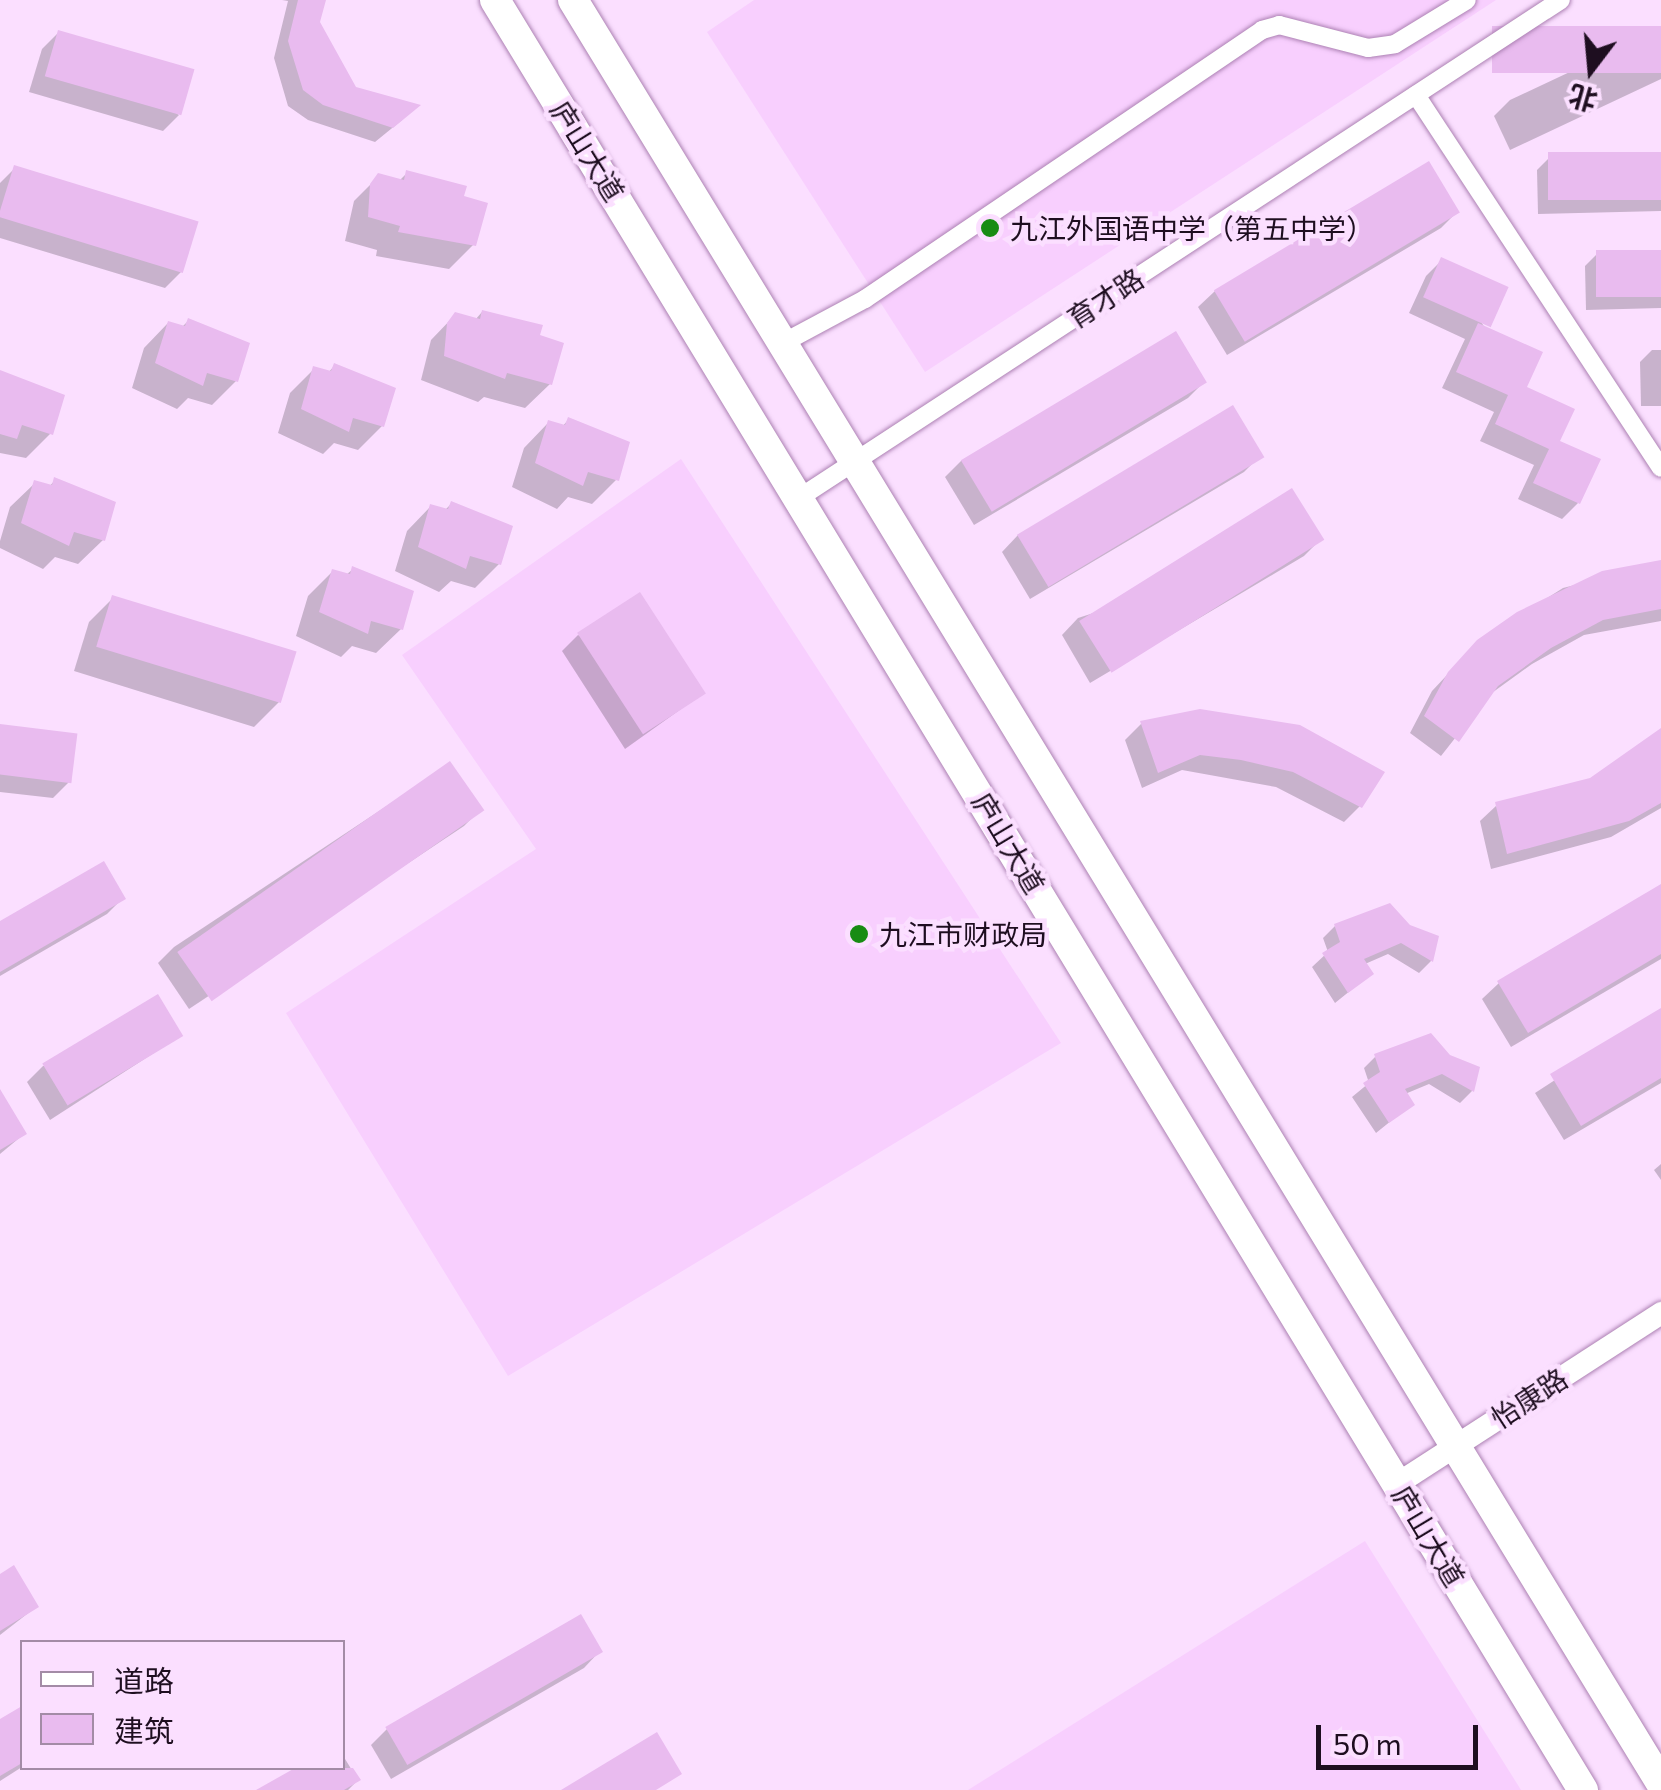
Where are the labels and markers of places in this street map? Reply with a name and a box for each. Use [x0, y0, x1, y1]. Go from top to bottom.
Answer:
place label: 九江外国语中学（第五中学） [1010, 211, 1374, 245]
marker: 九江外国语中学（第五中学） [979, 217, 1001, 239]
place label: 九江市财政局 [879, 917, 1047, 951]
marker: 九江市财政局 [848, 923, 870, 945]

